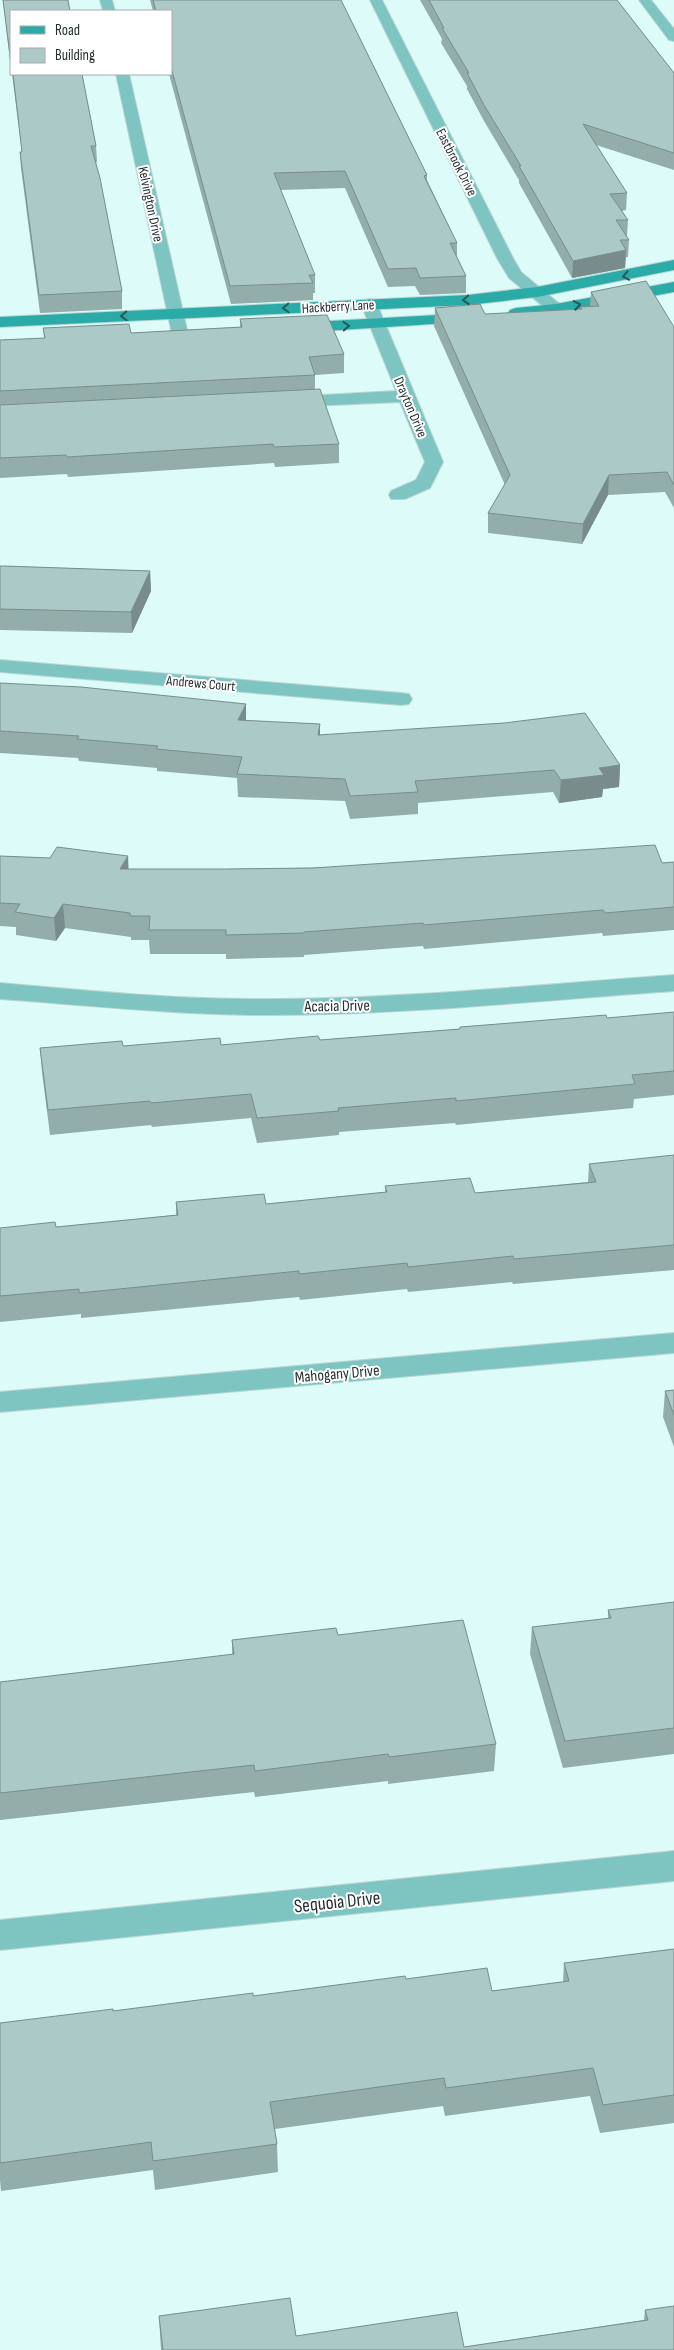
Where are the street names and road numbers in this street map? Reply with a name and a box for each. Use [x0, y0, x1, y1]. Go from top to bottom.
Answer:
street label: Eastbrook Drive [432, 126, 481, 199]
street label: Kelvington Drive [134, 165, 167, 243]
street label: Hackberry Lane [301, 296, 375, 317]
street label: Drayton Drive [390, 374, 431, 440]
street label: Andrews Court [165, 672, 236, 695]
street label: Acacia Drive [303, 996, 370, 1017]
street label: Mahogany Drive [294, 1361, 380, 1388]
street label: Sequoia Drive [293, 1887, 381, 1918]

